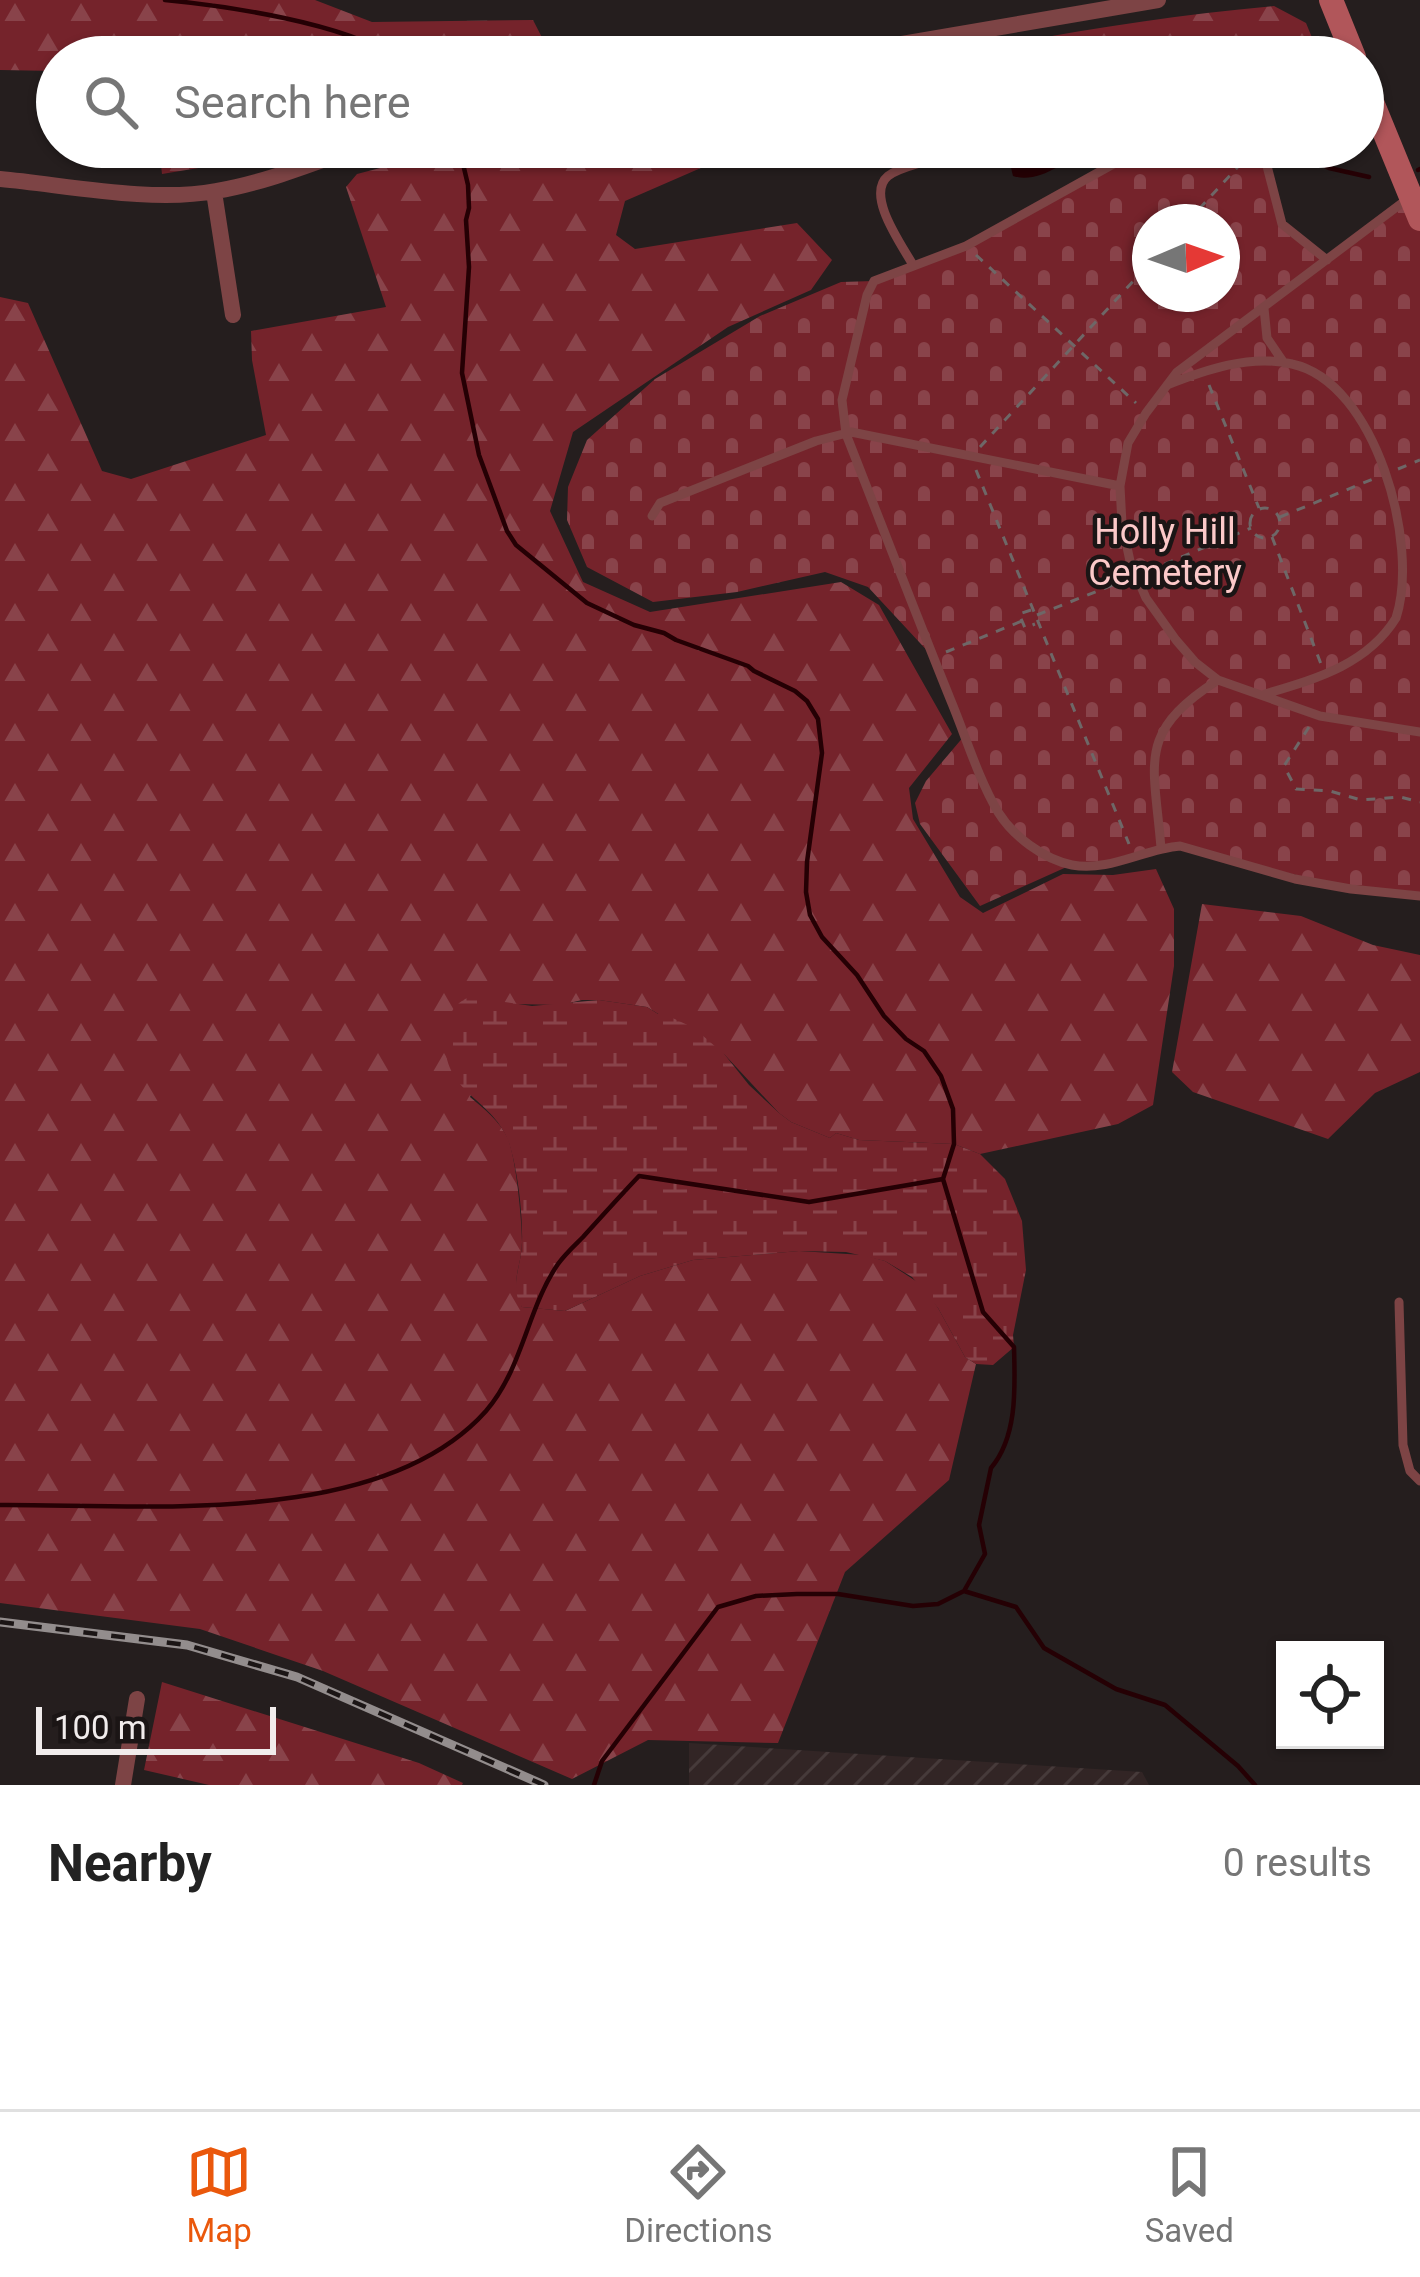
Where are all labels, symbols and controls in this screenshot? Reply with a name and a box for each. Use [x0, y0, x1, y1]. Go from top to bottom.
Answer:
search box [36, 36, 1384, 168]
icon: search [78, 69, 144, 135]
text: Search here [174, 76, 411, 129]
north arrow [1132, 204, 1240, 312]
park label: Holly Hill Cemetery [1088, 511, 1242, 594]
map controls [1276, 1641, 1384, 1749]
button: locate [1276, 1641, 1384, 1749]
scale bar [36, 1701, 276, 1754]
text: 100 m [54, 1708, 147, 1747]
text: Nearby [48, 1834, 212, 1893]
text: 0 results [1223, 1840, 1372, 1886]
tab: Map [186, 2139, 252, 2250]
tab: Directions [624, 2139, 773, 2250]
tab: Saved [1145, 2139, 1234, 2250]

